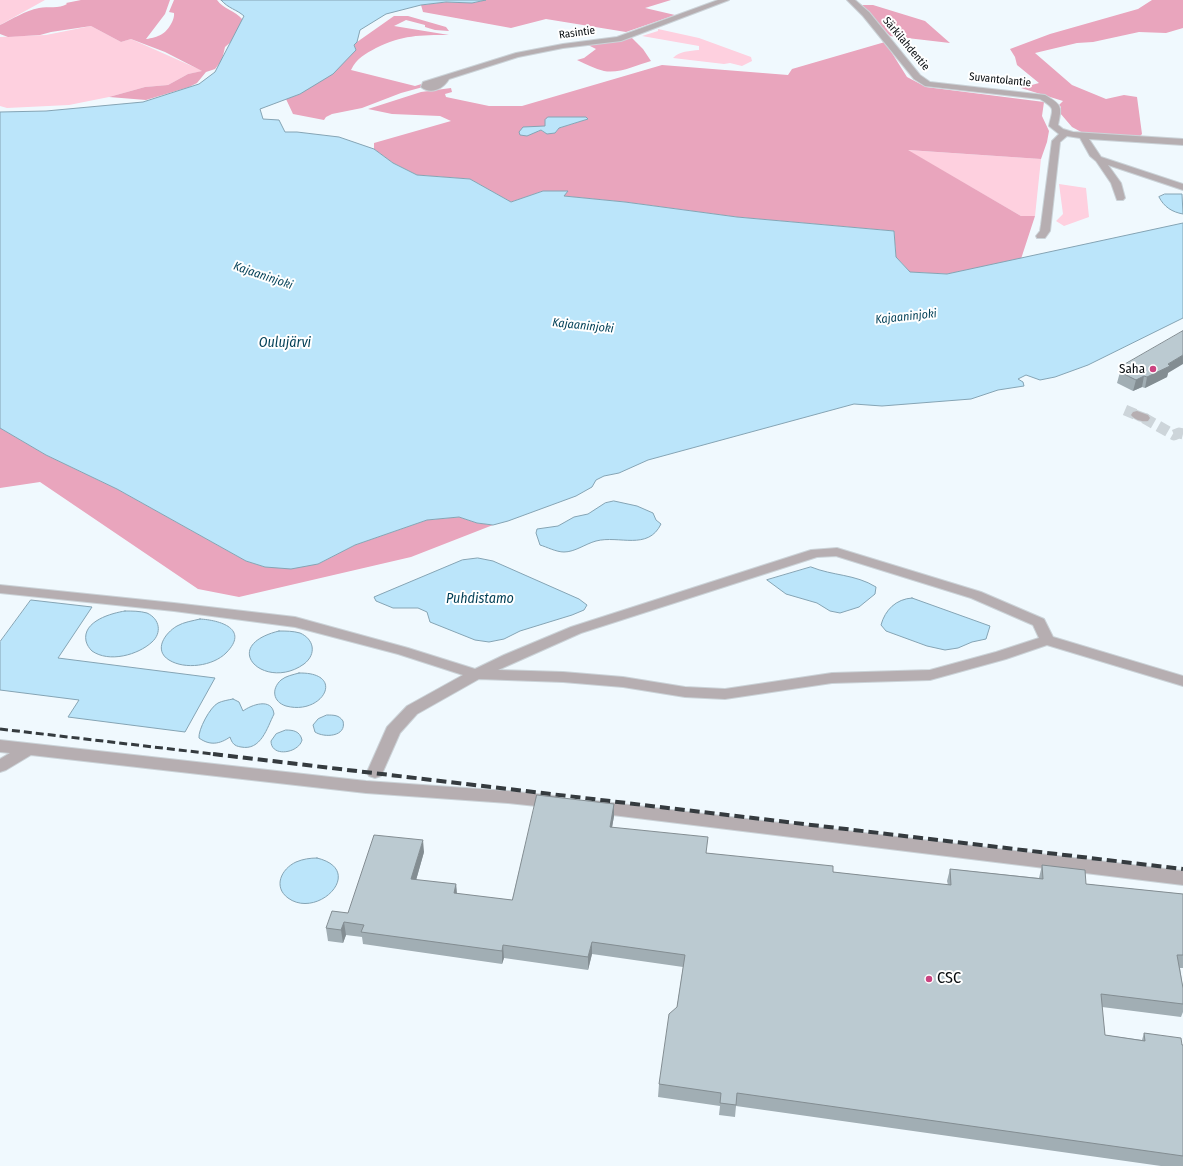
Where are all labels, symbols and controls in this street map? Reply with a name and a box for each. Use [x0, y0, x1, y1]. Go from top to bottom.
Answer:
street label: Särkilahdentie [880, 15, 932, 73]
street label: Rasintie [558, 24, 596, 42]
street label: Suvantolantie [968, 70, 1032, 90]
water label: Kajaaninjoki [231, 259, 295, 293]
water label: Kajaaninjoki [875, 307, 937, 327]
water label: Kajaaninjoki [552, 316, 614, 336]
water label: Oulujärvi [259, 335, 311, 351]
place label: Saha [1119, 361, 1145, 377]
marker: Saha [1148, 364, 1158, 374]
water label: Puhdistamo [446, 591, 514, 607]
place label: CSC [937, 969, 961, 989]
marker: CSC [924, 974, 934, 984]

